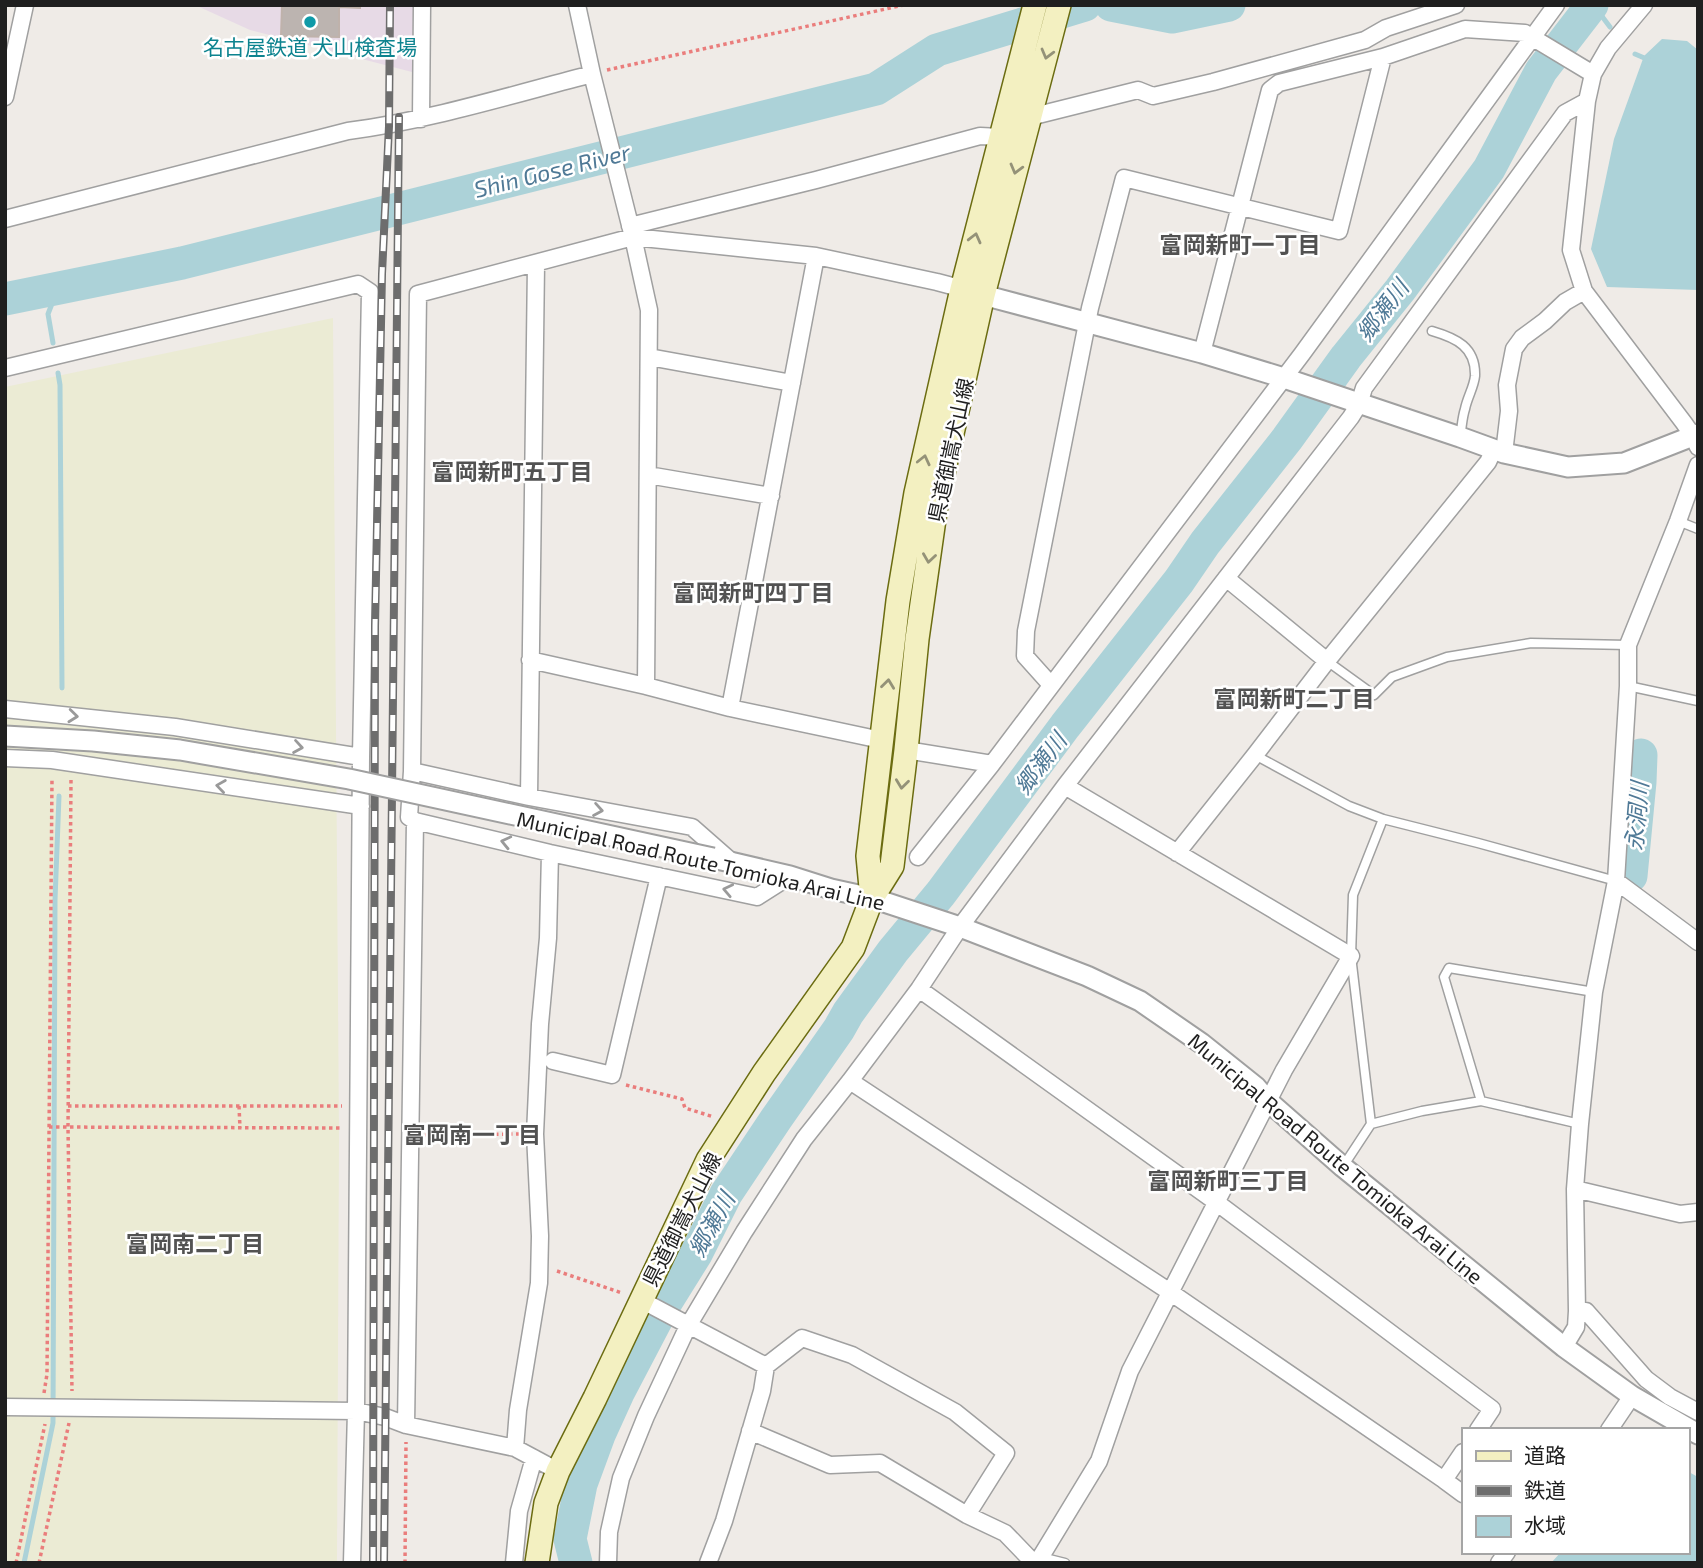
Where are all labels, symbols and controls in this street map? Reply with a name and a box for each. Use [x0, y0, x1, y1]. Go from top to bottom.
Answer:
marker: 名古屋鉄道 犬山検査場 [302, 14, 318, 30]
place label: 名古屋鉄道 犬山検査場 [203, 34, 417, 59]
one-way arrow [1040, 48, 1055, 60]
water label: Shin Gose River [471, 137, 634, 203]
one-way arrow [1010, 163, 1024, 175]
district label: 富岡新町一丁目 [1160, 230, 1321, 258]
one-way arrow [967, 232, 981, 244]
water label: 郷瀬川 [1350, 272, 1416, 346]
street label: 県道御嵩犬山線 [922, 376, 978, 524]
one-way arrow [915, 454, 930, 466]
district label: 富岡新町五丁目 [432, 457, 593, 485]
one-way arrow [921, 553, 936, 564]
district label: 富岡新町四丁目 [673, 578, 834, 606]
one-way arrow [880, 678, 895, 690]
district label: 富岡新町二丁目 [1214, 684, 1375, 712]
one-way arrow [68, 708, 79, 723]
water label: 郷瀬川 [1008, 725, 1074, 799]
one-way arrow [292, 739, 304, 754]
water label: 永洞川 [1619, 777, 1653, 852]
one-way arrow [215, 778, 227, 793]
one-way arrow [895, 778, 910, 790]
one-way arrow [592, 802, 604, 817]
street label: Municipal Road Route Tomioka Arai Line [515, 805, 887, 915]
one-way arrow [500, 836, 512, 851]
one-way arrow [722, 884, 734, 899]
street label: Municipal Road Route Tomioka Arai Line [1184, 1027, 1488, 1289]
district label: 富岡南一丁目 [403, 1120, 541, 1148]
street label: 県道御嵩犬山線 [636, 1148, 726, 1290]
district label: 富岡新町三丁目 [1148, 1166, 1309, 1194]
water label: 郷瀬川 [682, 1184, 741, 1261]
district label: 富岡南二丁目 [126, 1229, 264, 1257]
legend [1462, 1428, 1689, 1554]
text: 道路 [1524, 1442, 1566, 1467]
text: 鉄道 [1524, 1477, 1566, 1502]
text: 水域 [1524, 1512, 1566, 1537]

